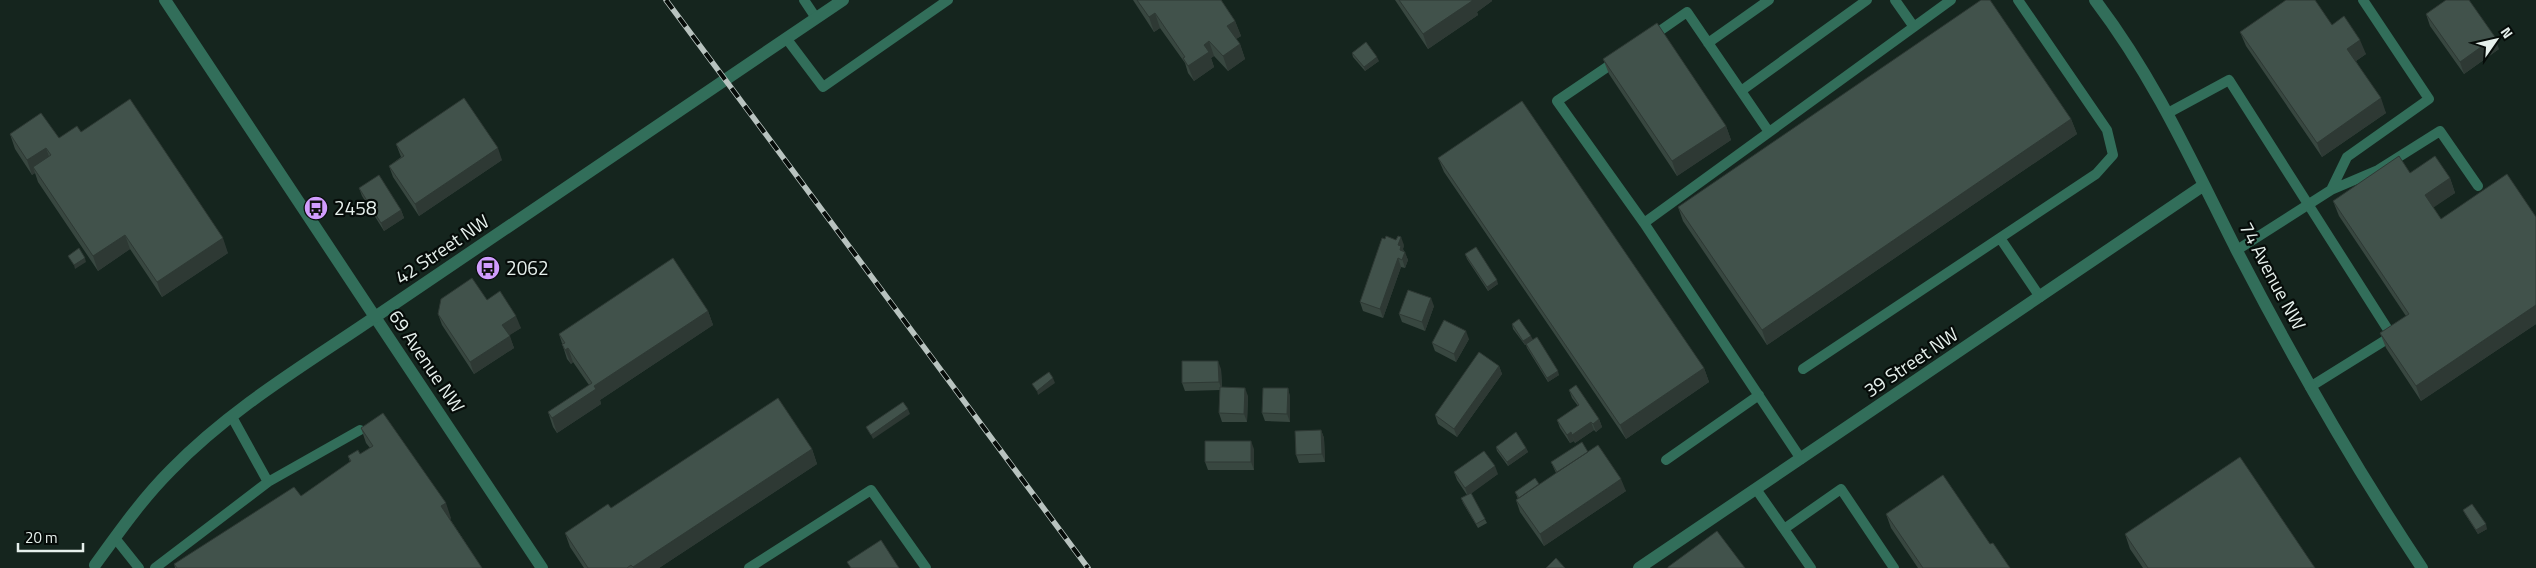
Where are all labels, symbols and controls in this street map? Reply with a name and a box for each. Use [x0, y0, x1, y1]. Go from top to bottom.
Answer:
north arrow [2471, 15, 2521, 65]
text: N [2496, 23, 2519, 42]
place label: 2458 [334, 193, 377, 222]
bus stop icon: 2458 [303, 195, 329, 221]
street label: 42 Street NW [389, 206, 495, 291]
street label: 74 Avenue NW [2233, 217, 2314, 335]
place label: 2062 [506, 253, 549, 282]
bus stop icon: 2062 [475, 255, 501, 281]
street label: 69 Avenue NW [382, 303, 473, 418]
street label: 39 Street NW [1858, 319, 1964, 404]
scale bar [18, 520, 82, 552]
text: 20 m [25, 526, 58, 549]

